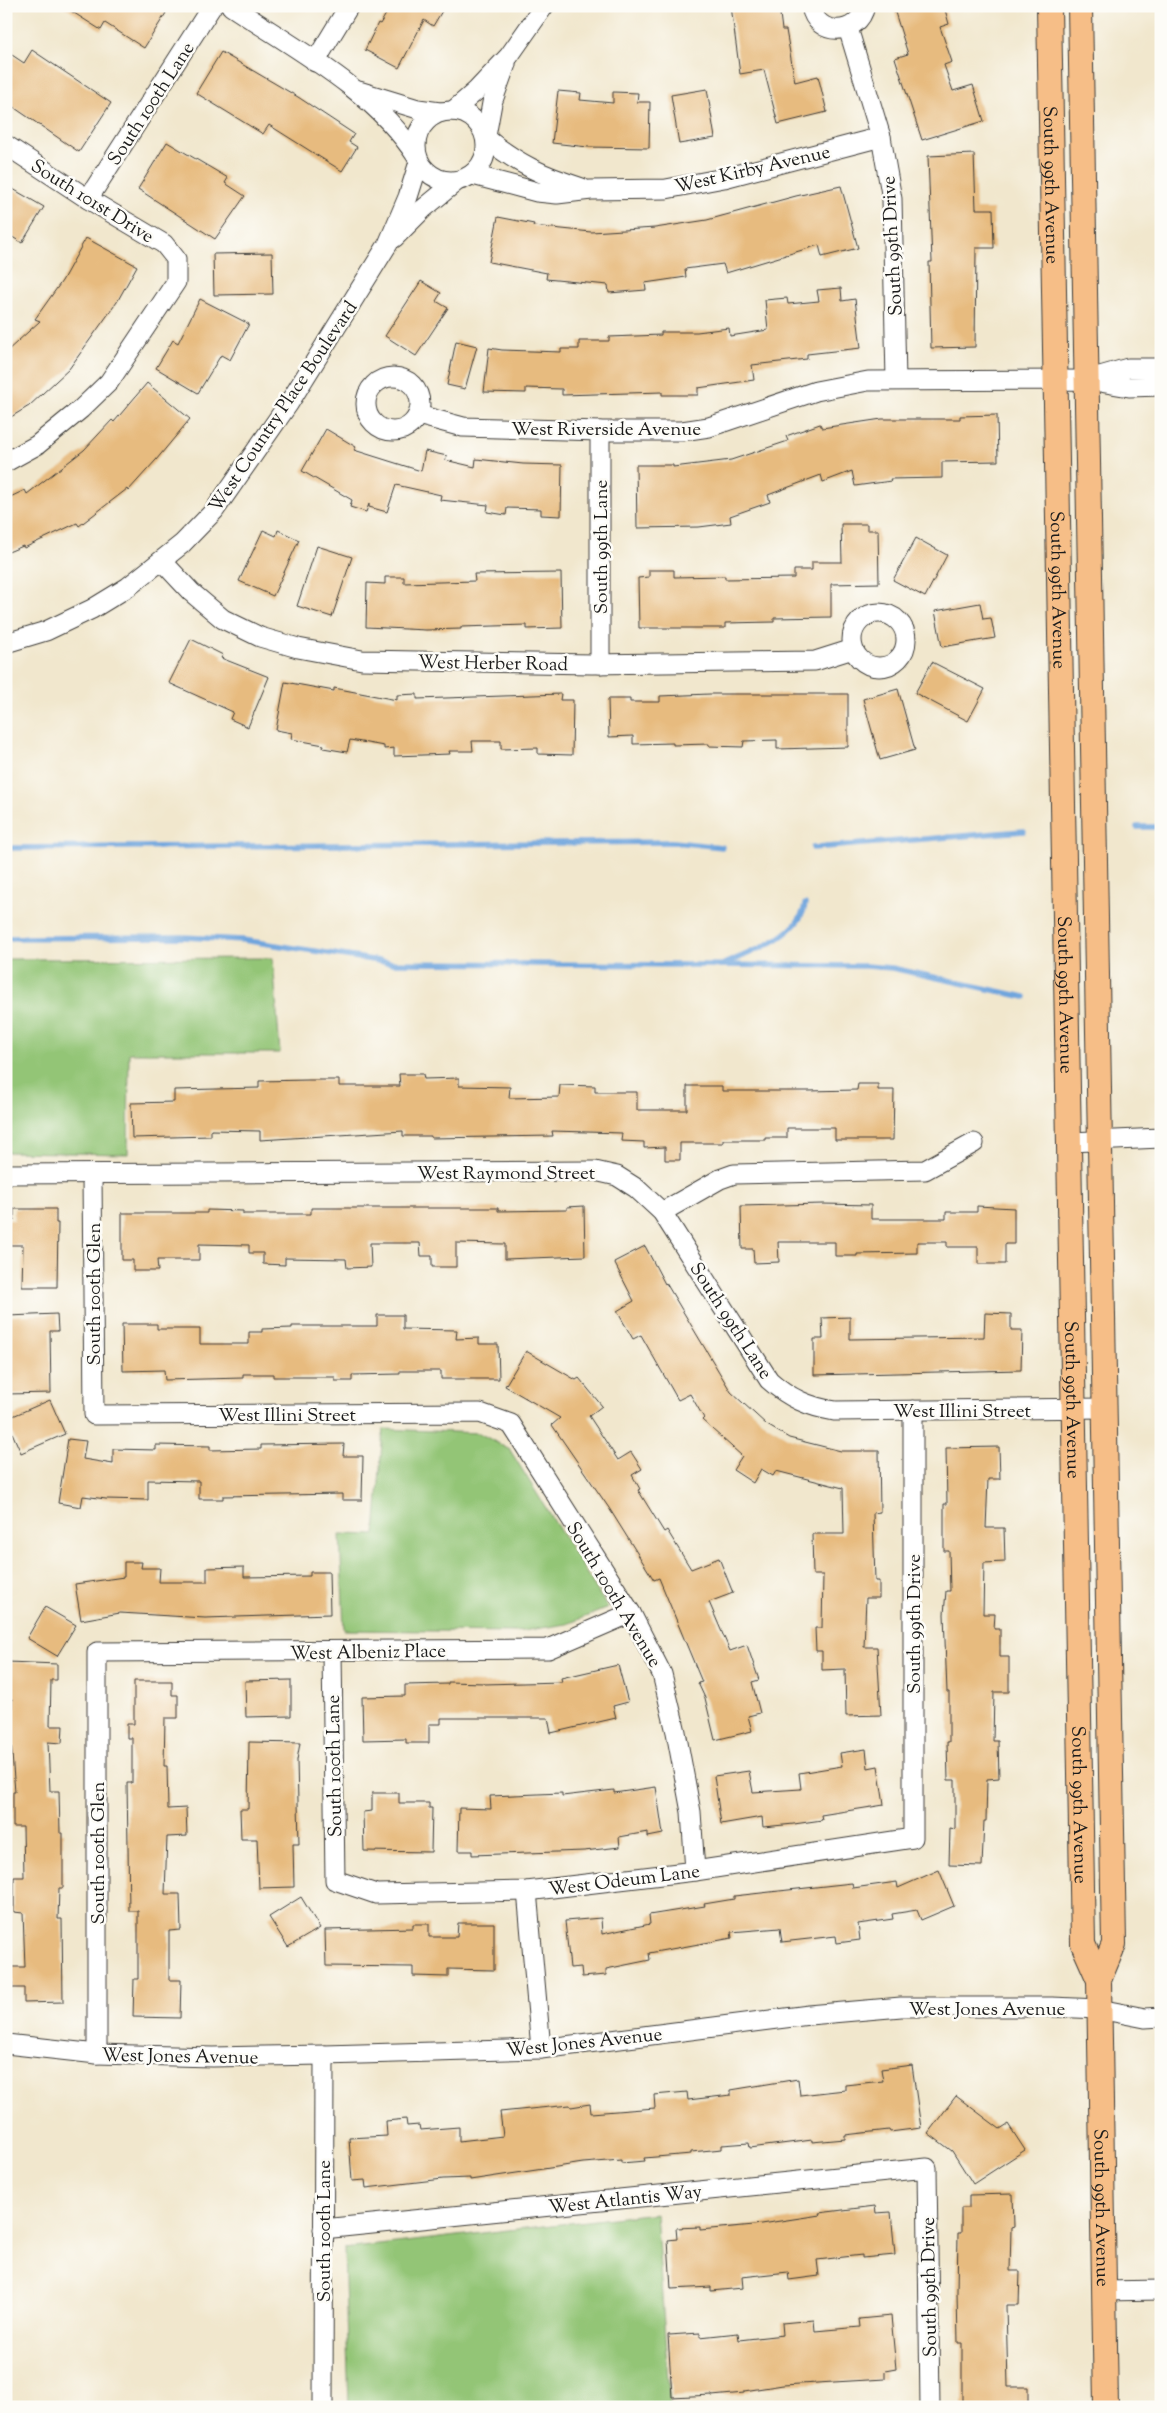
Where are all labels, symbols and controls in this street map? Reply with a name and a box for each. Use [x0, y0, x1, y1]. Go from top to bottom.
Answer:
street label: South 100th Lane [102, 37, 202, 171]
street label: South 99th Avenue [1035, 106, 1065, 264]
street label: West Kirby Avenue [672, 139, 833, 201]
street label: South 101st Drive [25, 153, 159, 251]
street label: South 99th Drive [876, 175, 911, 317]
street label: West Country Place Boulevard [203, 296, 365, 518]
street label: West Riverside Avenue [511, 417, 701, 444]
street label: South 99th Lane [589, 480, 616, 614]
street label: South 99th Avenue [1042, 511, 1072, 669]
street label: West Herber Road [418, 650, 568, 679]
street label: South 99th Avenue [1049, 916, 1079, 1074]
street label: West Raymond Street [417, 1161, 596, 1188]
street label: South 100th Glen [82, 1222, 109, 1366]
street label: South 99th Lane [682, 1258, 778, 1385]
street label: South 99th Avenue [1056, 1321, 1086, 1479]
street label: West Illini Street [893, 1399, 1032, 1426]
street label: West Illini Street [218, 1403, 357, 1430]
street label: South 100th Avenue [559, 1517, 667, 1673]
street label: South 99th Drive [902, 1554, 929, 1694]
street label: West Albeniz Place [290, 1639, 446, 1668]
street label: South 100th Lane [321, 1694, 350, 1837]
street label: South 99th Avenue [1063, 1726, 1093, 1884]
street label: South 100th Glen [86, 1781, 113, 1925]
street label: West Odeum Lane [547, 1859, 702, 1904]
street label: West Jones Avenue [909, 1997, 1066, 2024]
street label: West Jones Avenue [505, 2022, 664, 2065]
street label: West Jones Avenue [101, 2043, 259, 2072]
street label: South 99th Avenue [1085, 2128, 1115, 2287]
street label: South 100th Lane [312, 2160, 339, 2302]
street label: West Atlantis Way [547, 2179, 704, 2222]
street label: South 99th Drive [916, 2217, 945, 2357]

